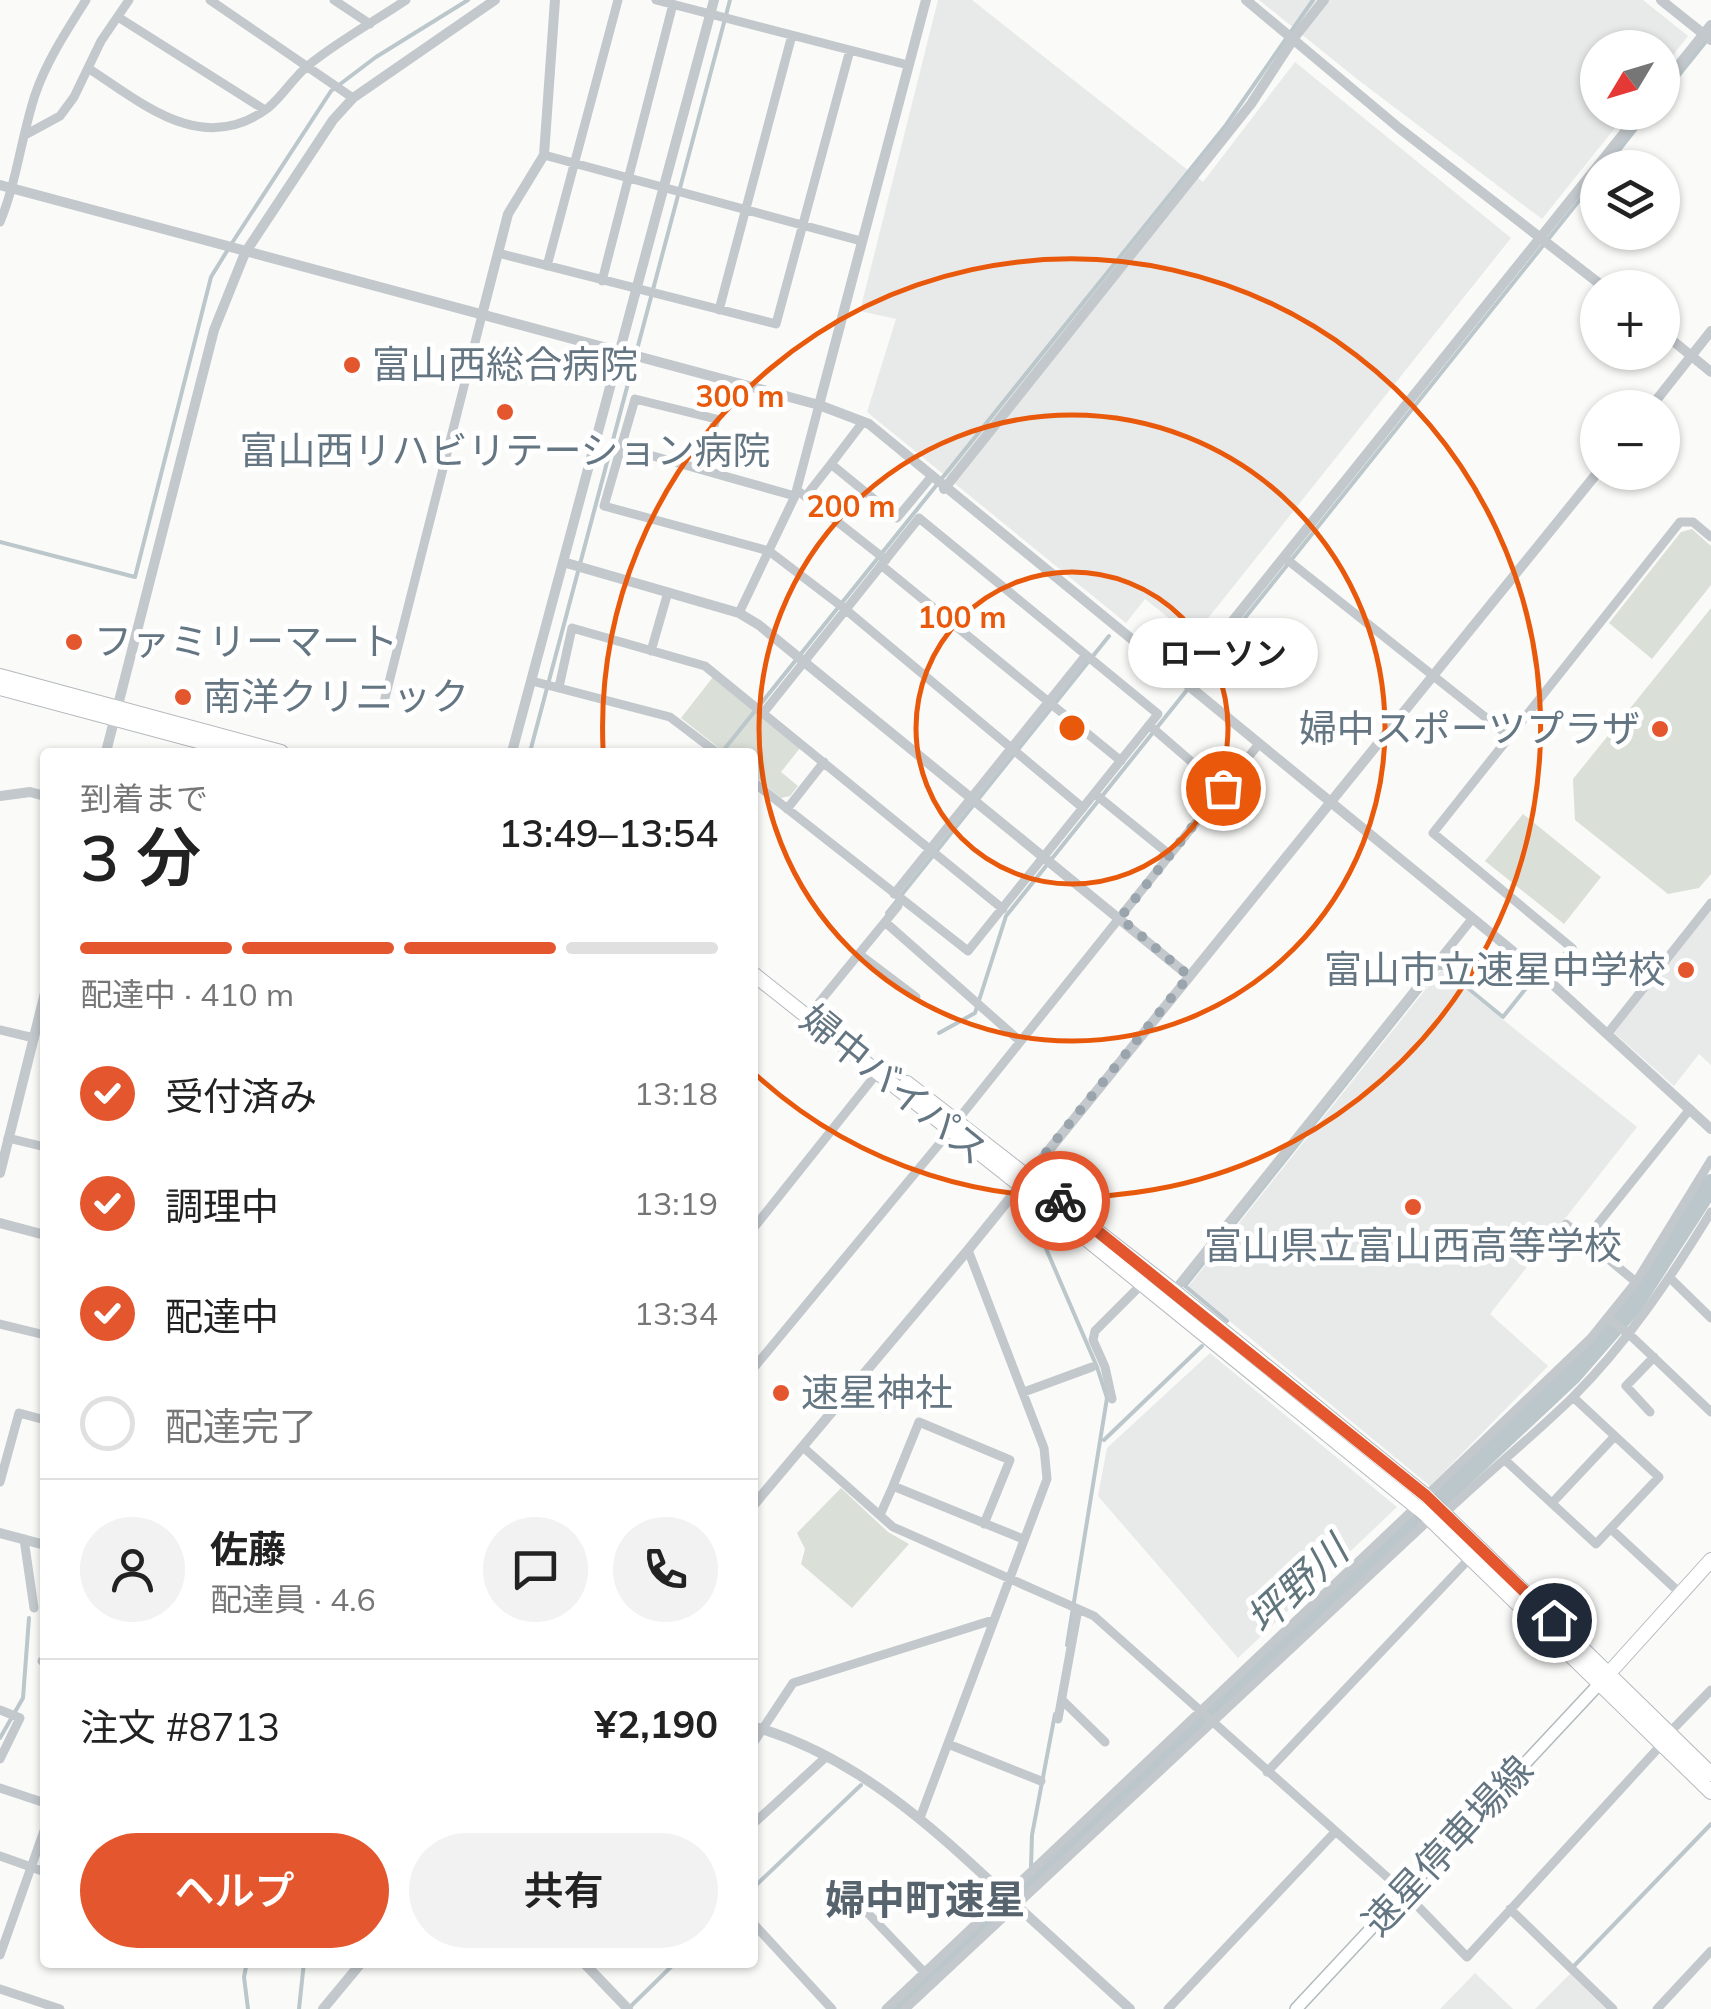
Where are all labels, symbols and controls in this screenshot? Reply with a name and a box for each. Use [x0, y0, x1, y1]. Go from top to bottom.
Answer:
north arrow [1580, 30, 1680, 130]
map controls [1580, 30, 1680, 490]
button: layers [1580, 150, 1680, 250]
button: + [1580, 270, 1680, 370]
place label: 富山西総合病院 [372, 340, 638, 388]
marker: 富山西総合病院 [341, 354, 363, 376]
text: 300 m [695, 377, 785, 415]
button: − [1580, 390, 1680, 490]
marker: 富山西リハビリテーション病院 [494, 401, 516, 423]
place label: 富山西リハビリテーション病院 [239, 426, 771, 474]
text: 200 m [806, 487, 896, 525]
text: 100 m [917, 598, 1007, 636]
place label: ファミリーマート [94, 617, 398, 665]
callout: ローソン [1128, 618, 1318, 688]
marker: ファミリーマート [63, 631, 85, 653]
text: ローソン [1159, 633, 1287, 673]
place label: 南洋クリニック [203, 672, 469, 720]
marker: 南洋クリニック [172, 686, 194, 708]
place label: 婦中スポーツプラザ [1299, 704, 1640, 752]
centre of rings [1054, 710, 1090, 746]
marker: 婦中スポーツプラザ [1649, 718, 1671, 740]
pin [1181, 746, 1266, 831]
icon: bag [1196, 761, 1251, 816]
text: 到着まで [80, 778, 208, 818]
text: 13:49–13:54 [498, 809, 718, 857]
text: 3 分 [80, 816, 201, 897]
place label: 富山市立速星中学校 [1324, 945, 1666, 993]
marker: 富山市立速星中学校 [1675, 959, 1697, 981]
text: 配達中 · 410 m [80, 974, 294, 1014]
street label: 婦中バイパス [791, 994, 998, 1174]
icon: check [80, 1066, 135, 1121]
text: 受付済み [165, 1072, 317, 1120]
text: 13:18 [634, 1073, 718, 1113]
courier [1010, 1151, 1110, 1251]
icon: bike [1033, 1174, 1088, 1229]
icon: check [80, 1176, 135, 1231]
text: 調理中 [165, 1182, 279, 1230]
text: 13:19 [634, 1183, 718, 1223]
marker: 富山県立富山西高等学校 [1402, 1196, 1424, 1218]
place label: 富山県立富山西高等学校 [1204, 1221, 1622, 1269]
icon: check [80, 1286, 135, 1341]
text: 配達中 [165, 1292, 279, 1340]
text: 13:34 [634, 1293, 718, 1333]
place label: 速星神社 [801, 1368, 953, 1416]
marker: 速星神社 [770, 1382, 792, 1404]
text: 配達完了 [165, 1402, 317, 1450]
button: person [80, 1517, 185, 1622]
button: chat [483, 1517, 588, 1622]
button: phone [613, 1517, 718, 1622]
water label: 坪野川 [1235, 1522, 1360, 1643]
text: 佐藤 [210, 1525, 286, 1573]
pin [1512, 1578, 1597, 1663]
text: 配達員 · 4.6 [210, 1579, 376, 1619]
icon: home [1527, 1593, 1582, 1648]
text: ¥2,190 [595, 1700, 718, 1748]
text: 注文 #8713 [80, 1703, 280, 1751]
street label: 速星停車場線 [1352, 1746, 1543, 1945]
button: ヘルプ [80, 1833, 389, 1948]
button: 共有 [409, 1833, 718, 1948]
district label: 婦中町速星 [825, 1874, 1025, 1924]

